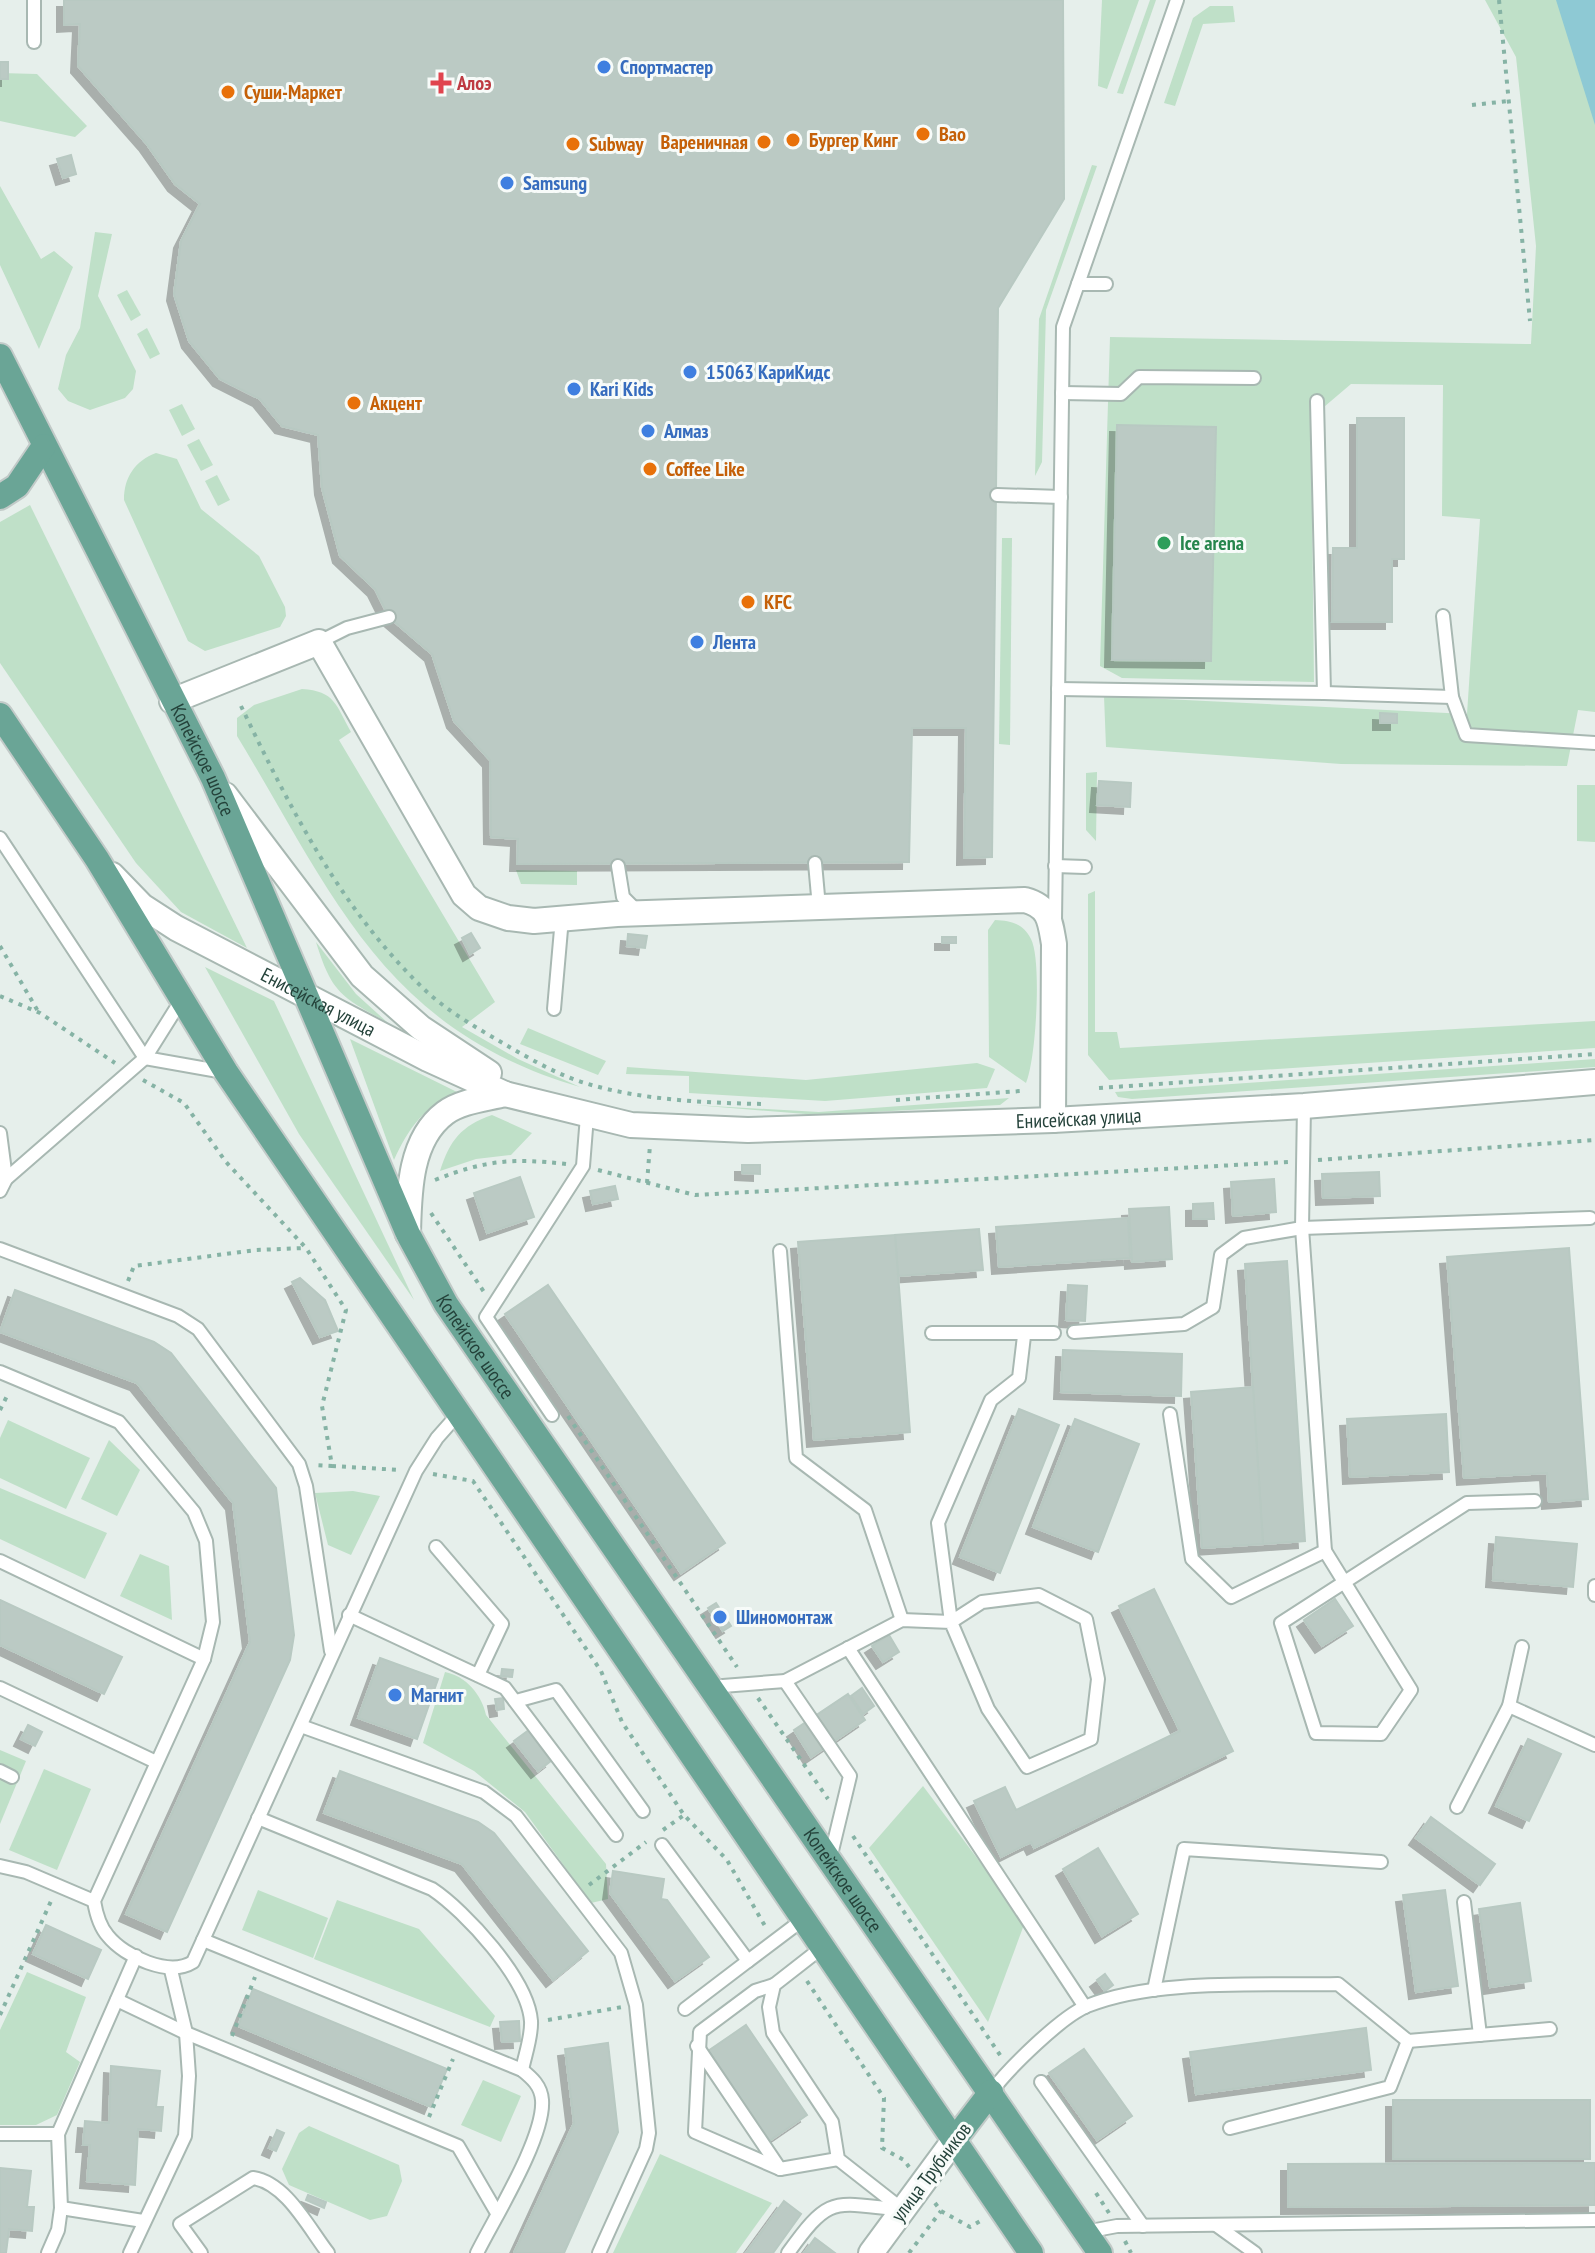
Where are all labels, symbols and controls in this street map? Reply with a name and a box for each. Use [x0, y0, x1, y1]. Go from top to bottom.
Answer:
place label: Спортмастер [620, 54, 713, 80]
marker: Спортмастер [595, 58, 613, 76]
place label: Алоэ [456, 70, 492, 96]
marker: Алоэ [432, 74, 450, 92]
place label: Суши-Маркет [244, 79, 342, 105]
marker: Суши-Маркет [219, 83, 237, 101]
place label: Bao [939, 121, 966, 147]
marker: Bao [914, 125, 932, 143]
place label: Бургер Кинг [809, 127, 898, 153]
place label: Вареничная [661, 129, 748, 155]
place label: Subway [589, 131, 645, 157]
marker: Бургер Кинг [784, 131, 802, 149]
marker: Вареничная [755, 133, 773, 151]
marker: Subway [564, 135, 582, 153]
place label: Samsung [523, 170, 587, 196]
marker: Samsung [498, 174, 516, 192]
place label: 15063 КариКидс [706, 359, 830, 385]
marker: 15063 КариКидс [681, 363, 699, 381]
place label: Kari Kids [590, 376, 654, 402]
marker: Kari Kids [565, 380, 583, 398]
place label: Акцент [369, 390, 422, 416]
marker: Акцент [345, 394, 363, 412]
place label: Алмаз [663, 418, 709, 444]
marker: Алмаз [639, 422, 657, 440]
place label: Coffee Like [666, 456, 745, 482]
marker: Coffee Like [641, 460, 659, 478]
place label: Ice arena [1180, 530, 1244, 556]
marker: Ice arena [1155, 534, 1173, 552]
place label: KFC [764, 589, 792, 615]
marker: KFC [739, 593, 757, 611]
place label: Лента [712, 629, 756, 655]
marker: Лента [688, 633, 706, 651]
street label: Копейское шоссе [165, 699, 241, 820]
street label: Енисейская улица [257, 961, 380, 1042]
street label: Енисейская улица [1015, 1102, 1142, 1134]
street label: Копейское шоссе [430, 1290, 520, 1404]
place label: Шиномонтаж [736, 1604, 833, 1630]
marker: Шиномонтаж [711, 1608, 729, 1626]
place label: Магнит [411, 1682, 464, 1708]
marker: Магнит [386, 1686, 404, 1704]
street label: Копейское шоссе [798, 1823, 888, 1938]
street label: улица Трубников [885, 2117, 977, 2227]

